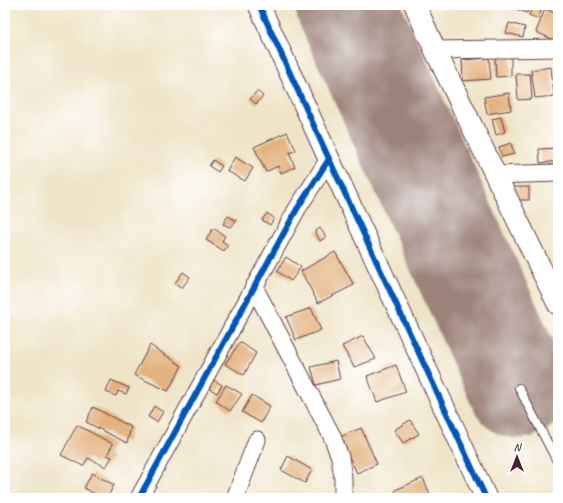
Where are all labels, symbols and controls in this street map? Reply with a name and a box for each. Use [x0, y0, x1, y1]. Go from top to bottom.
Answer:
north arrow [497, 437, 537, 477]
text: N [514, 440, 523, 454]

